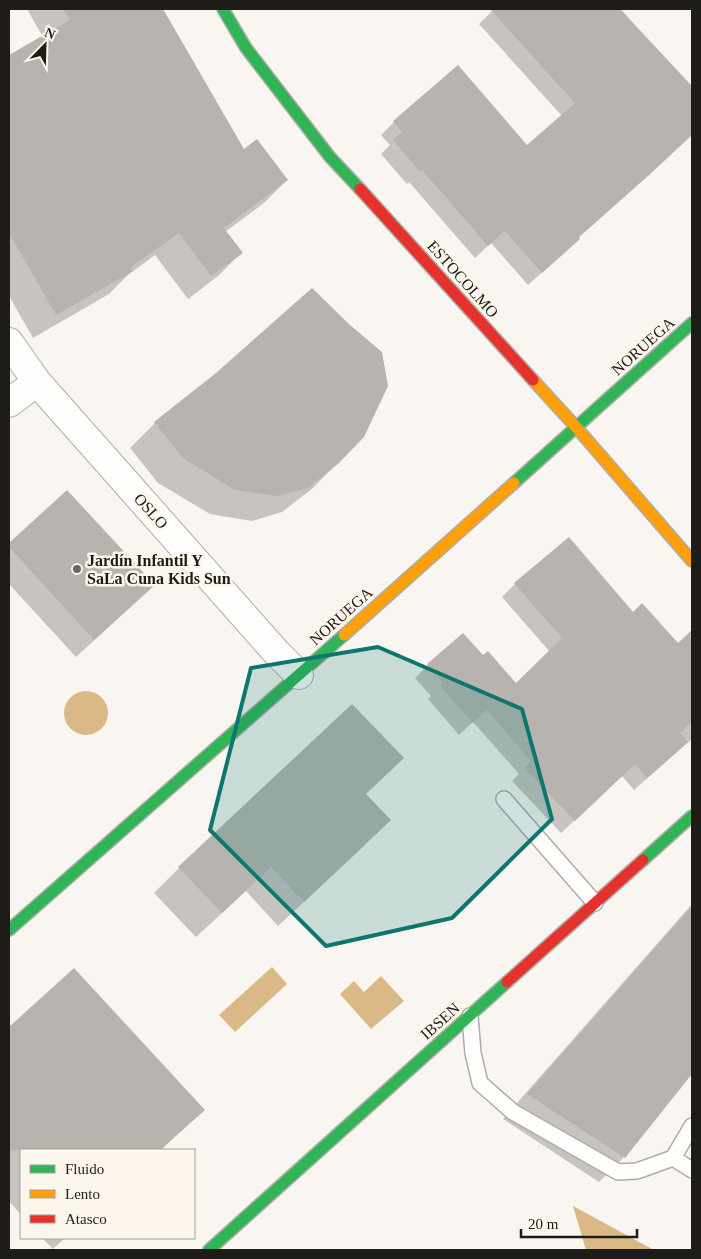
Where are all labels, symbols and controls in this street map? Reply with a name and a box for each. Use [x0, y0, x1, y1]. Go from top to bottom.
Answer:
north arrow [20, 20, 70, 70]
text: N [42, 25, 57, 42]
street label: ESTOCOLMO [424, 237, 502, 321]
street label: NORUEGA [608, 313, 678, 378]
street label: OSLO [131, 490, 171, 532]
place label: Jardín Infantil Y SaLa Cuna Kids Sun [87, 552, 231, 587]
marker: Jardín Infantil Y SaLa Cuna Kids Sun [71, 563, 83, 575]
street label: NORUEGA [306, 583, 376, 648]
street label: IBSEN [417, 999, 463, 1043]
legend [20, 1149, 195, 1239]
text: Fluido [65, 1161, 104, 1177]
text: Lento [65, 1186, 100, 1202]
scale bar [521, 1206, 637, 1238]
text: Atasco [65, 1211, 107, 1227]
text: 20 m [528, 1216, 559, 1232]

